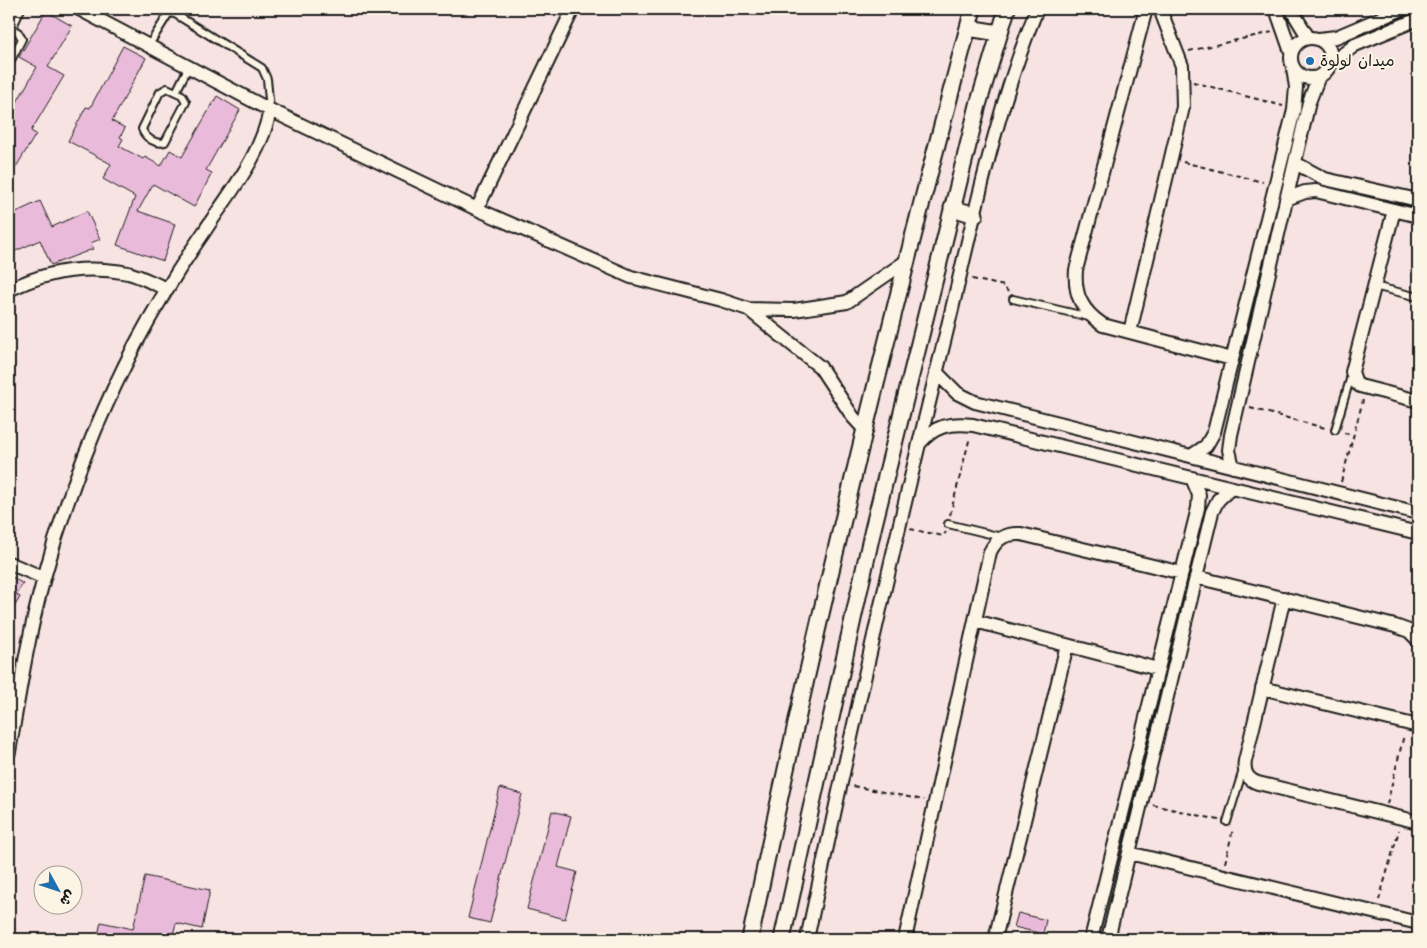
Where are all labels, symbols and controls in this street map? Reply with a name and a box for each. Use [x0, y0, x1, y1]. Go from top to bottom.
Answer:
place label: ميدان لولوة [1320, 50, 1395, 72]
marker: ميدان لولوة [1304, 55, 1316, 67]
north arrow [32, 866, 82, 916]
text: ش [55, 885, 80, 910]

